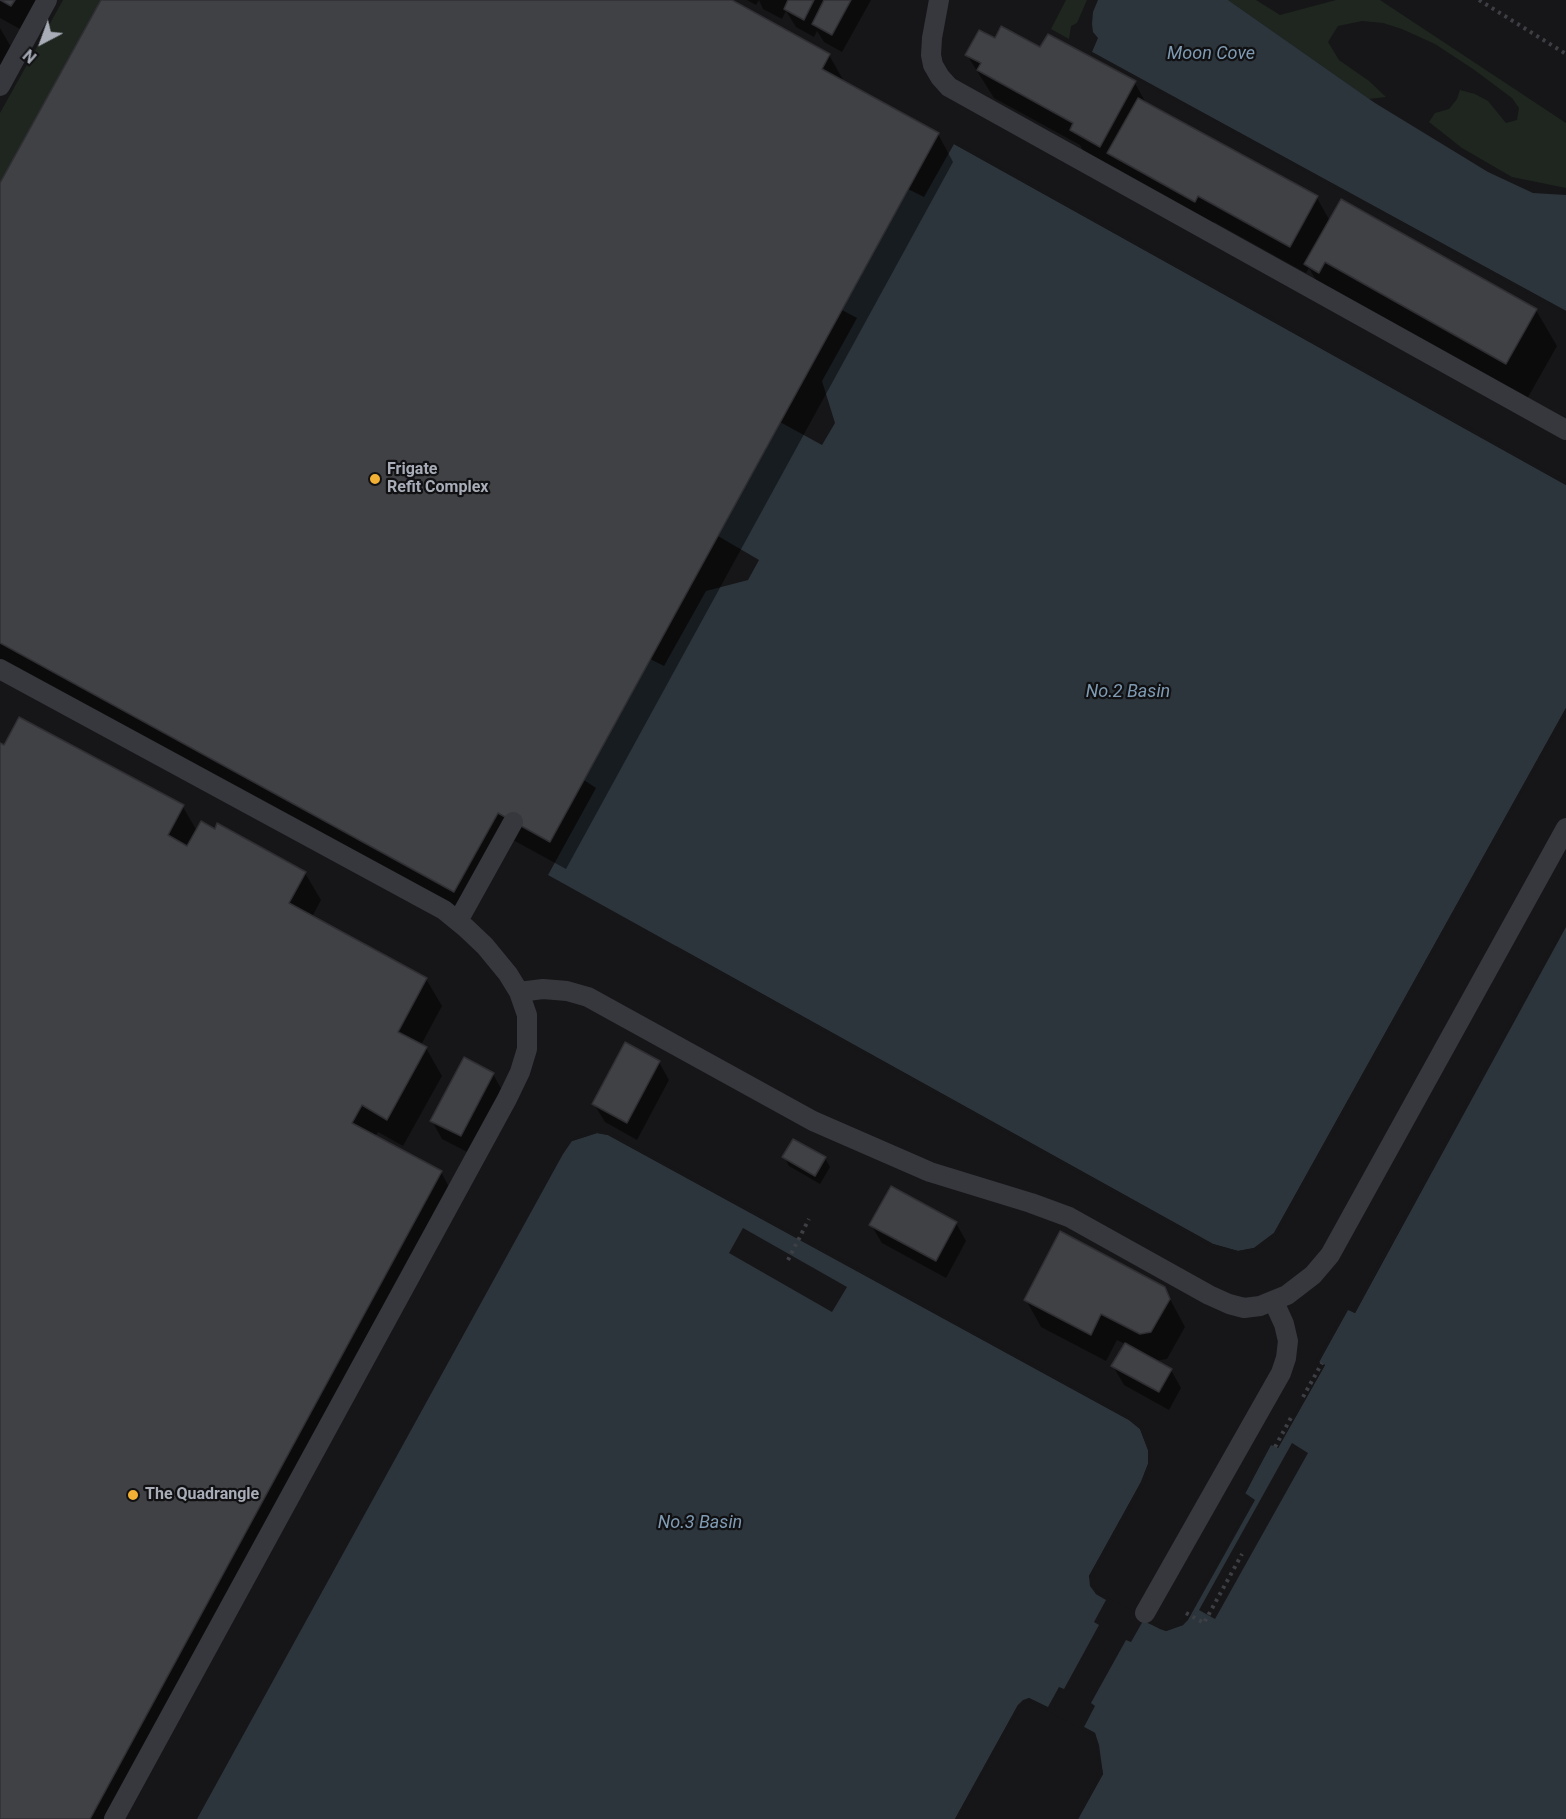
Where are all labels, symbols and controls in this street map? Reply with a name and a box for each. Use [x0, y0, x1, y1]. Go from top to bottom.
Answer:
north arrow [12, 12, 72, 72]
water label: Moon Cove [1167, 43, 1255, 65]
text: N [19, 45, 40, 67]
place label: Frigate Refit Complex [387, 460, 488, 498]
marker: Frigate Refit Complex [368, 472, 382, 486]
water label: No.2 Basin [1086, 681, 1170, 703]
place label: The Quadrangle [145, 1485, 259, 1505]
marker: The Quadrangle [126, 1488, 140, 1502]
water label: No.3 Basin [658, 1512, 742, 1534]

